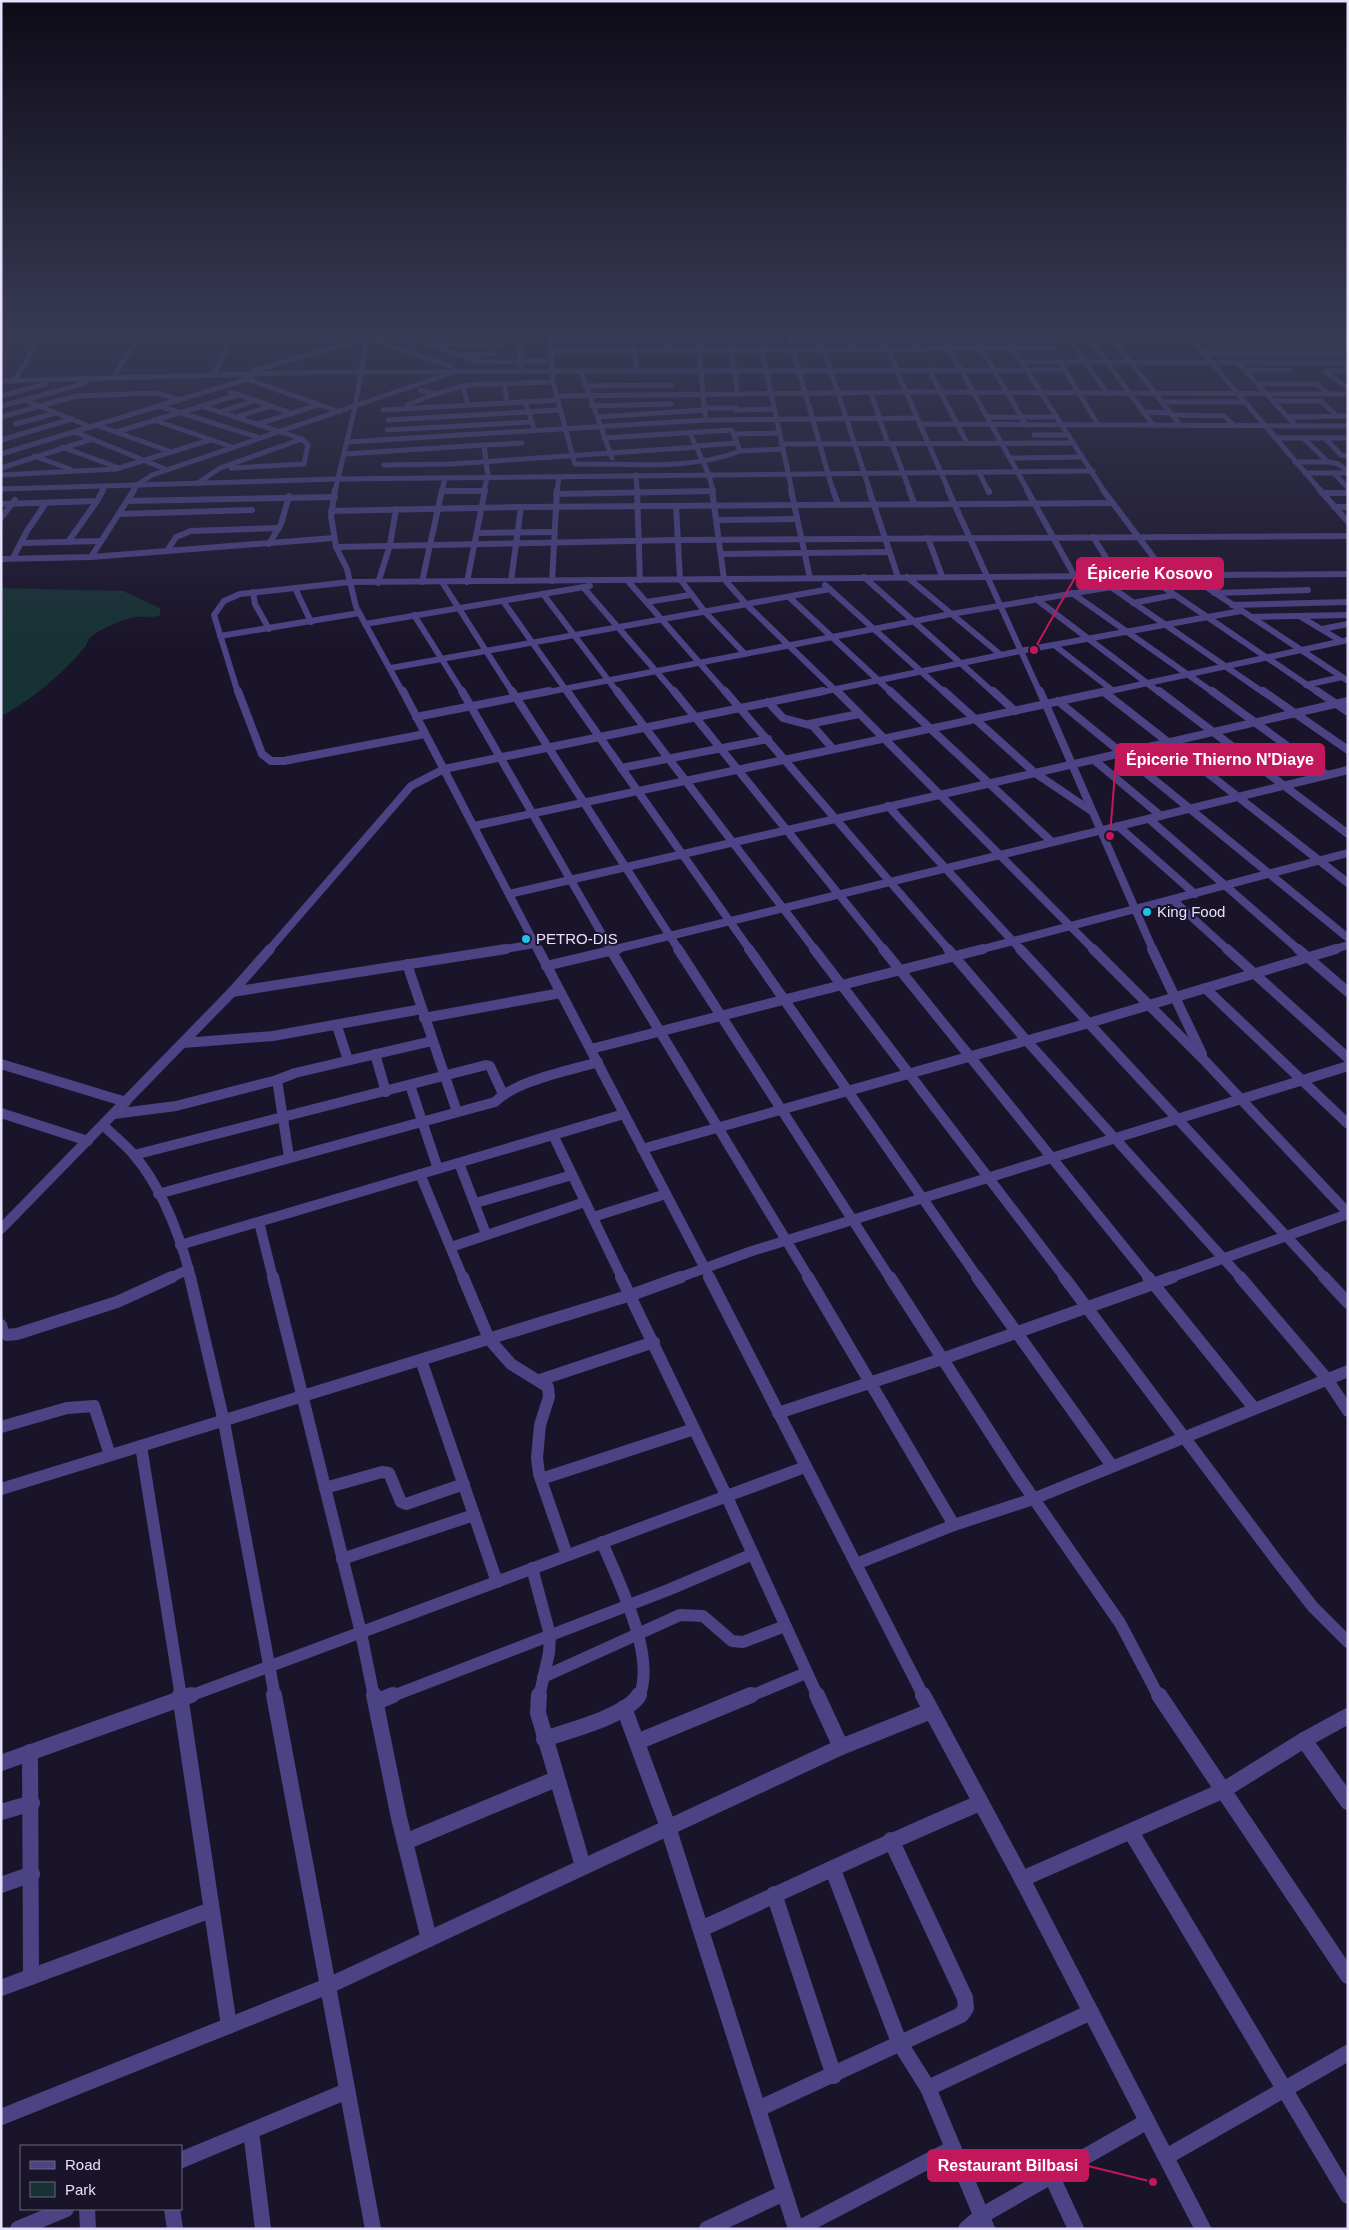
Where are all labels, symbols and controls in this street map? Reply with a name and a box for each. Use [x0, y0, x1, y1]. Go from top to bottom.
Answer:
callout: Épicerie Kosovo [1077, 558, 1223, 589]
text: Épicerie Kosovo [1087, 564, 1213, 582]
callout: Épicerie Thierno N'Diaye [1116, 744, 1324, 775]
text: Épicerie Thierno N'Diaye [1126, 750, 1314, 768]
place label: King Food [1157, 903, 1225, 920]
marker: King Food [1141, 906, 1153, 918]
place label: PETRO-DIS [536, 930, 618, 947]
marker: PETRO-DIS [520, 933, 532, 945]
legend [20, 2145, 182, 2210]
callout: Restaurant Bilbasi [928, 2150, 1088, 2181]
text: Road [65, 2156, 101, 2173]
text: Restaurant Bilbasi [938, 2157, 1078, 2174]
text: Park [65, 2181, 96, 2198]

